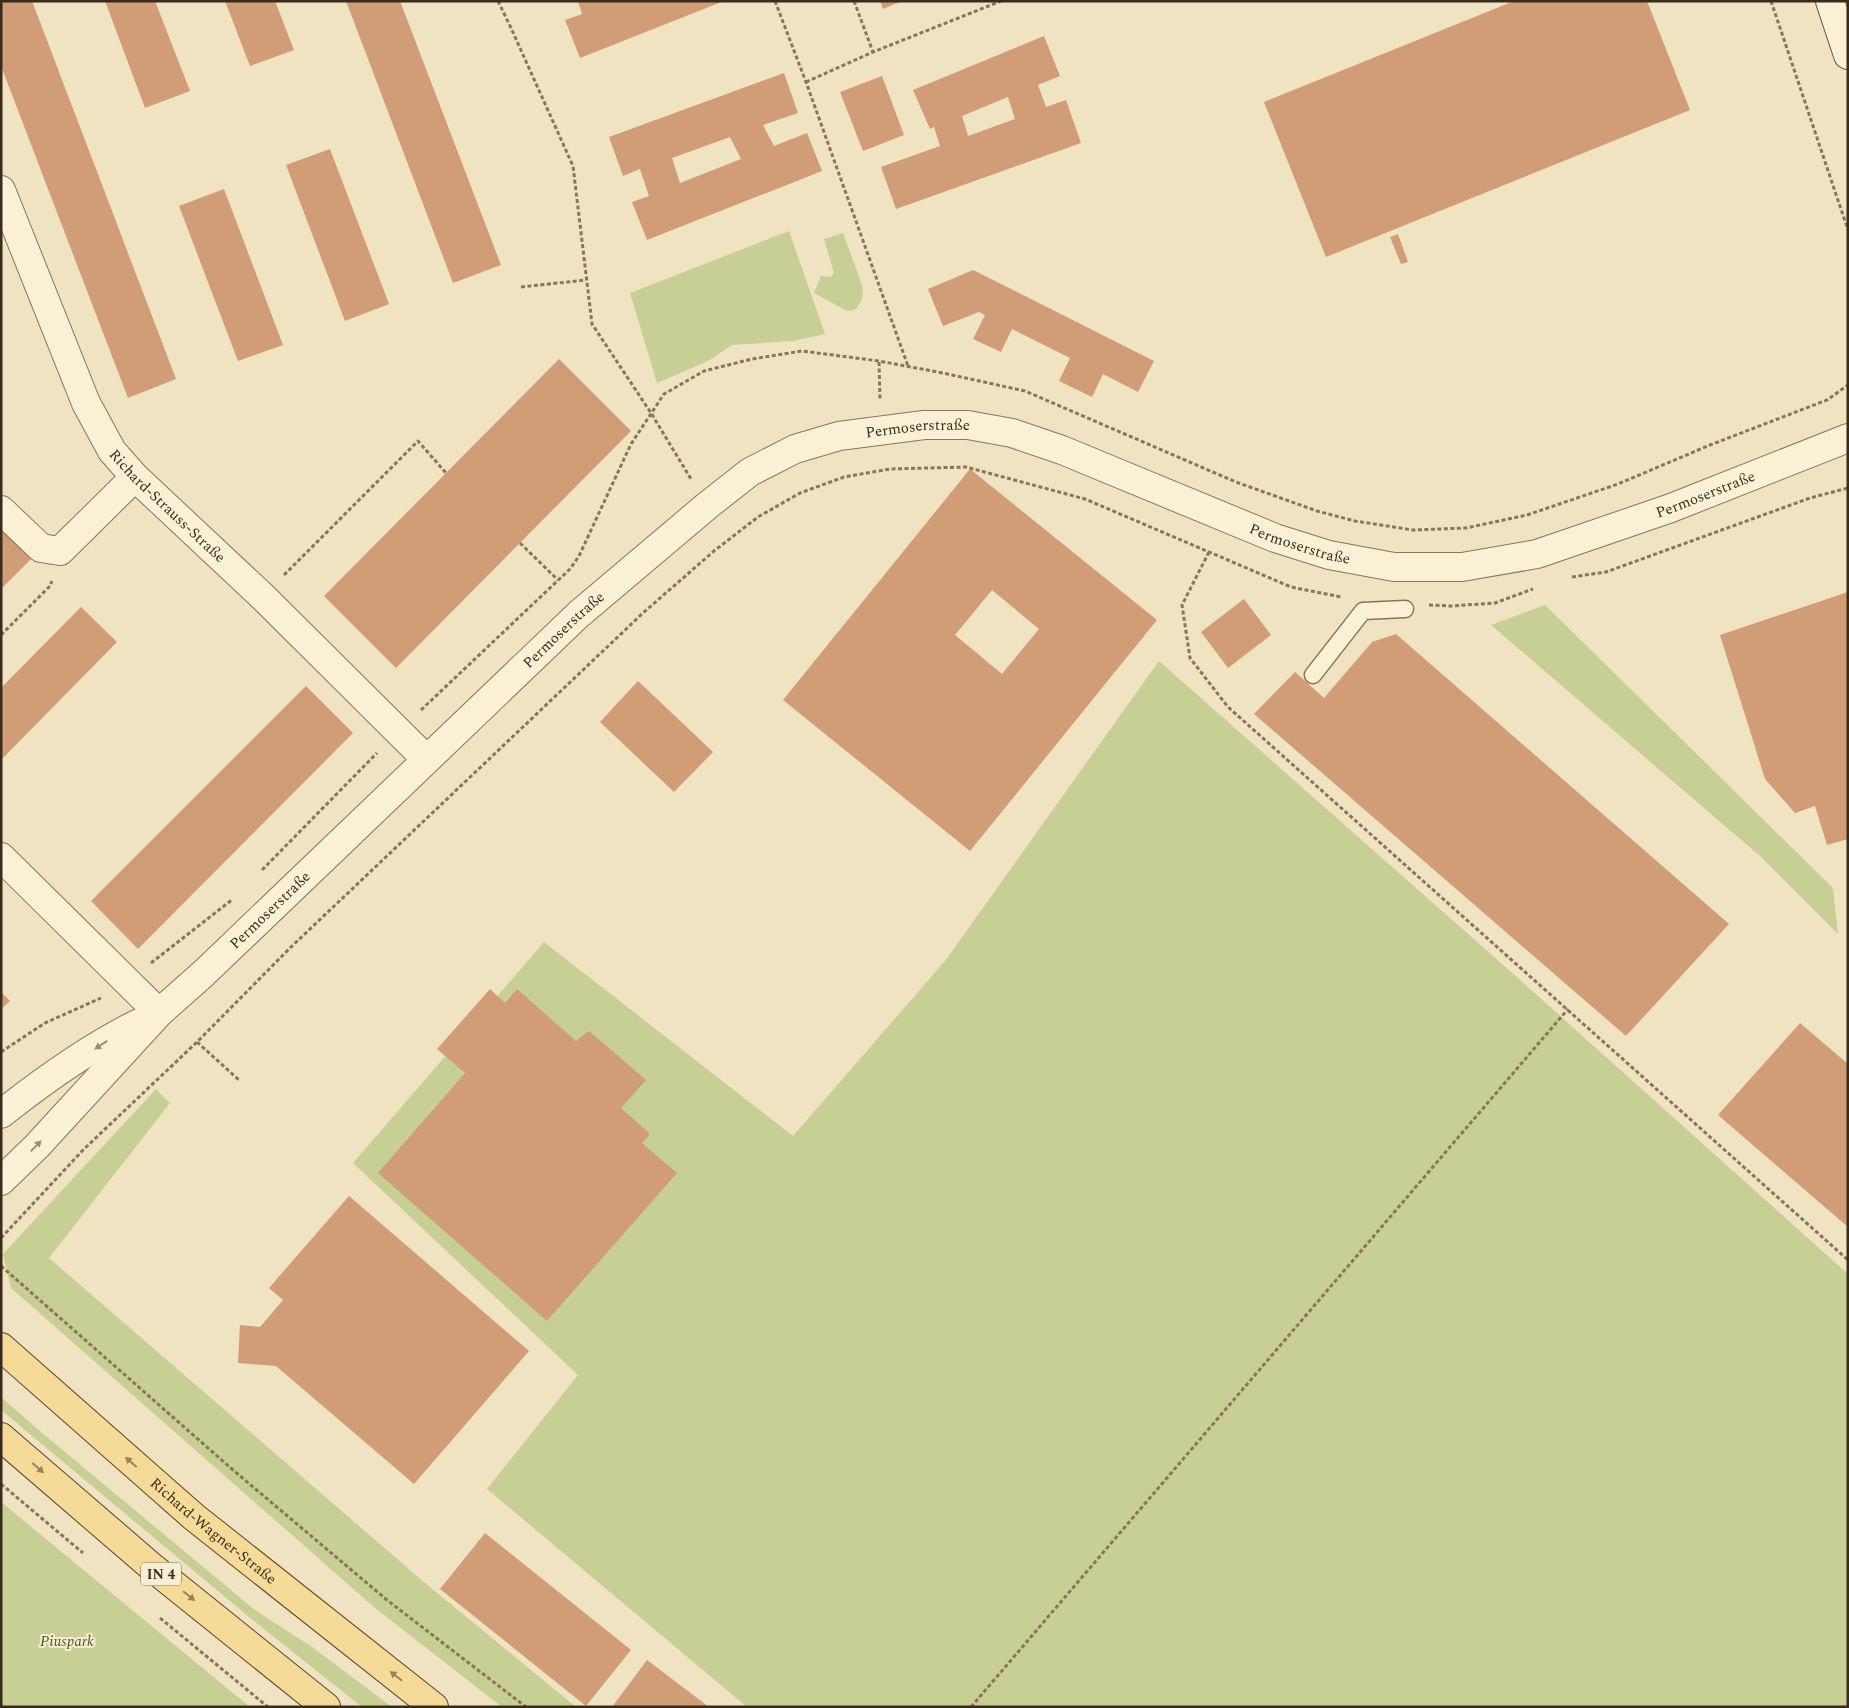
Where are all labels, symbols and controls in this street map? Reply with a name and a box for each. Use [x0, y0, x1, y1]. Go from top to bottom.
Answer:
street label: Permoserstraße [864, 414, 970, 444]
street label: Richard-Strauss-Straße [103, 444, 231, 568]
street label: Permoserstraße [1653, 465, 1759, 524]
street label: Permoserstraße [1246, 518, 1352, 571]
street label: Permoserstraße [518, 586, 610, 674]
street label: Permoserstraße [224, 866, 316, 955]
one-way arrow [94, 1040, 107, 1049]
one-way arrow [30, 1141, 42, 1153]
one-way arrow [125, 1456, 138, 1467]
one-way arrow [31, 1463, 44, 1474]
street label: Richard-Wagner-Straße [145, 1472, 281, 1590]
road number: IN 4 [141, 1562, 181, 1586]
one-way arrow [182, 1591, 195, 1602]
park label: Piuspark [40, 1630, 94, 1653]
one-way arrow [390, 1671, 403, 1682]

